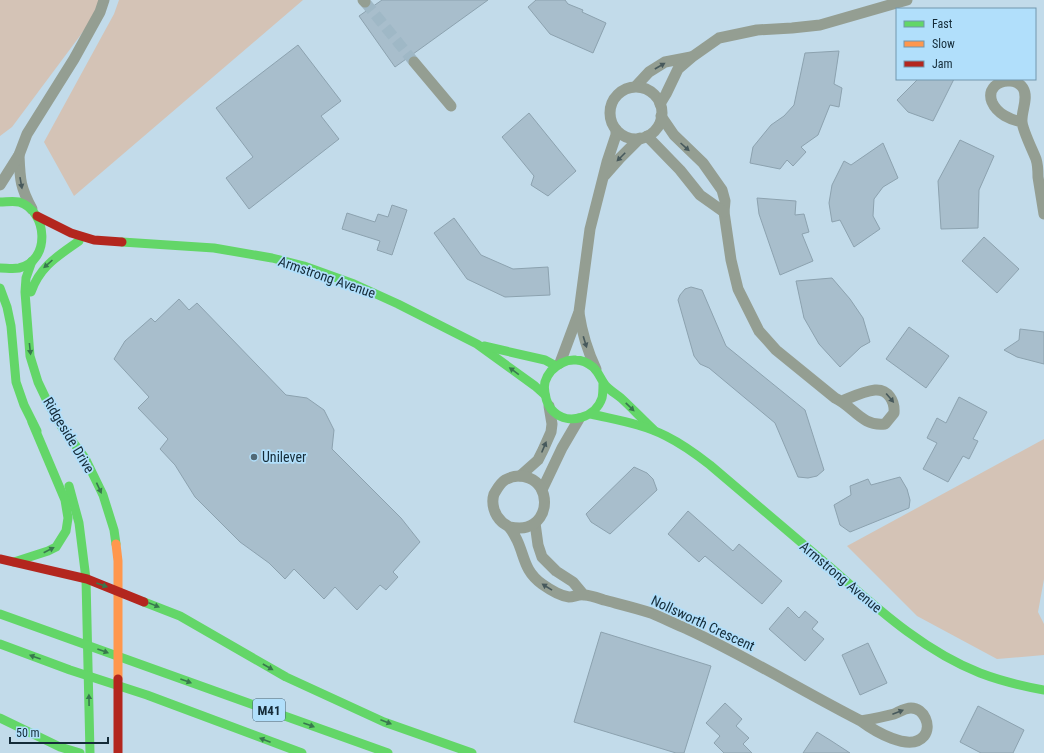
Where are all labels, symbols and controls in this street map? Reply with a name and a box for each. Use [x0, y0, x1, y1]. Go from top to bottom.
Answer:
legend [896, 8, 1036, 80]
text: Fast [932, 17, 953, 31]
text: Slow [932, 37, 955, 51]
text: Jam [932, 57, 953, 71]
one-way arrow [654, 62, 666, 69]
one-way arrow [679, 142, 690, 151]
one-way arrow [616, 152, 626, 162]
one-way arrow [18, 177, 24, 189]
street label: Armstrong Avenue [276, 253, 378, 301]
one-way arrow [43, 259, 53, 268]
one-way arrow [582, 336, 588, 348]
one-way arrow [26, 343, 33, 355]
one-way arrow [509, 367, 519, 375]
one-way arrow [885, 393, 894, 403]
street label: Ridgeside Drive [40, 394, 98, 476]
one-way arrow [625, 402, 635, 412]
one-way arrow [541, 441, 548, 453]
place label: Unilever [262, 449, 306, 465]
marker: Unilever [249, 452, 259, 462]
one-way arrow [97, 483, 103, 495]
street label: Armstrong Avenue [797, 538, 885, 616]
one-way arrow [44, 547, 55, 553]
one-way arrow [97, 583, 109, 589]
one-way arrow [541, 583, 553, 590]
street label: Nollsworth Crescent [649, 592, 757, 654]
one-way arrow [148, 603, 160, 609]
one-way arrow [98, 648, 110, 654]
one-way arrow [29, 654, 41, 660]
one-way arrow [262, 663, 274, 670]
one-way arrow [181, 678, 193, 684]
one-way arrow [86, 693, 92, 706]
road number: M41 [253, 699, 285, 721]
one-way arrow [893, 708, 905, 714]
scale bar [10, 719, 108, 745]
one-way arrow [380, 720, 392, 726]
one-way arrow [303, 722, 315, 728]
text: 50 m [16, 726, 40, 740]
one-way arrow [259, 736, 271, 742]

